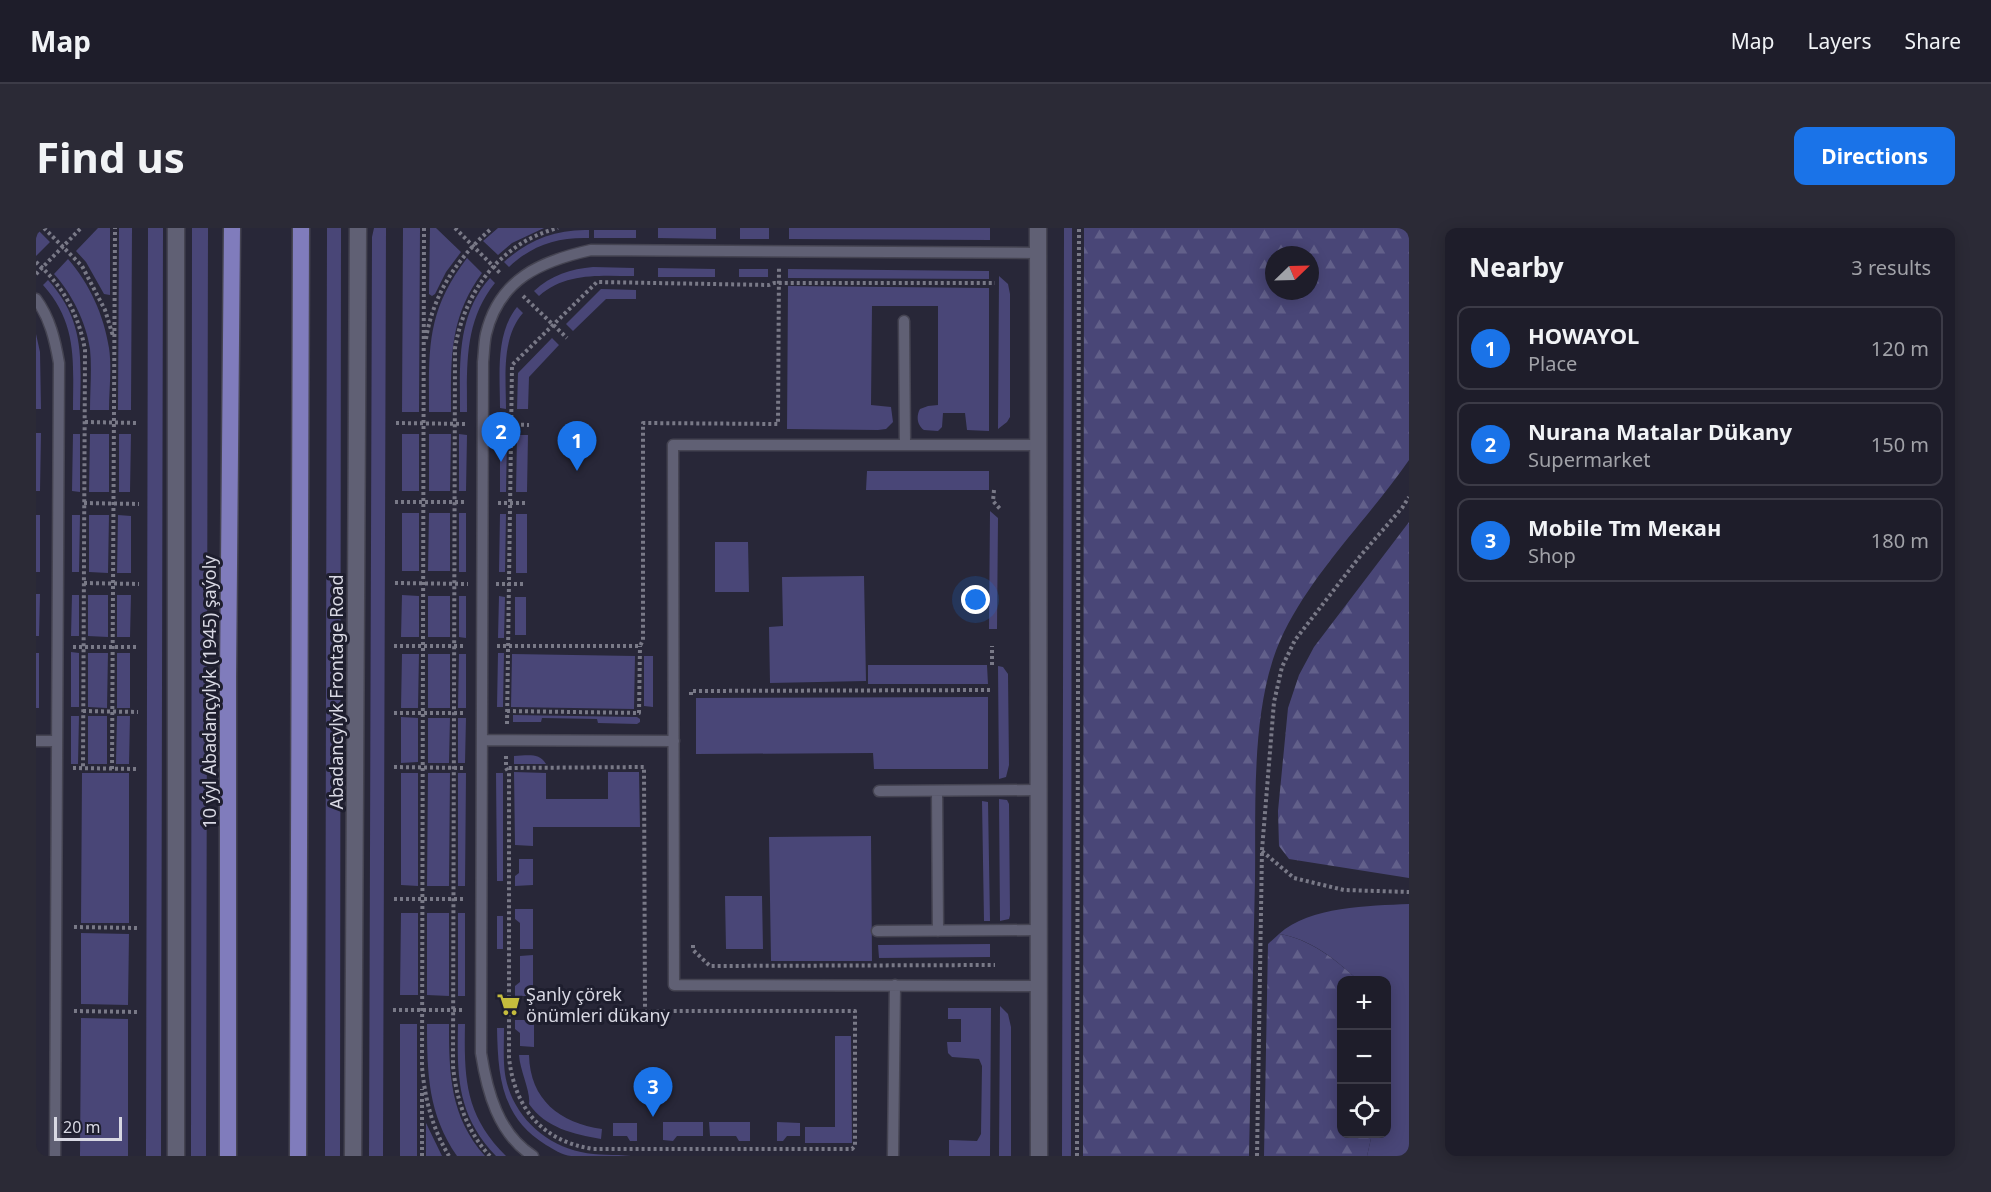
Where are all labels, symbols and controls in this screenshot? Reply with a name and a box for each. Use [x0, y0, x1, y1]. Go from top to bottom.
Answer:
text: Map [30, 22, 91, 60]
text: Map [1731, 27, 1775, 55]
text: Layers [1808, 27, 1872, 55]
text: Share [1905, 27, 1961, 55]
button: Directions [1794, 127, 1955, 185]
text: Find us [36, 128, 185, 185]
north arrow [1265, 246, 1319, 300]
text: Nearby [1469, 249, 1564, 285]
text: 3 results [1851, 254, 1931, 281]
text: HOWAYOL [1528, 320, 1639, 350]
text: 1 [1485, 335, 1496, 362]
text: 120 m [1871, 335, 1929, 362]
text: Place [1528, 350, 1577, 377]
pin: 2 [482, 412, 520, 462]
text: Nurana Matalar Dükany [1528, 416, 1792, 446]
pin: 1 [558, 422, 596, 471]
text: 2 [1485, 431, 1496, 458]
text: 150 m [1871, 431, 1929, 458]
text: Supermarket [1528, 446, 1651, 473]
text: Mobile Tm Мекан [1528, 512, 1721, 542]
text: 3 [1485, 527, 1496, 554]
text: 180 m [1871, 527, 1929, 554]
text: Shop [1528, 542, 1576, 569]
street label: 10 ýyl Abadançylyk (1945) şaýoly [197, 555, 221, 829]
street label: Abadancylyk Frontage Road [324, 574, 348, 810]
your location [961, 585, 990, 614]
map controls [1337, 976, 1391, 1138]
button: + [1337, 976, 1391, 1030]
place label: Şanly çörek önümleri dükany [526, 982, 671, 1027]
supermarket icon: Şanly çörek önümleri dükany [495, 991, 521, 1017]
button: − [1337, 1030, 1391, 1084]
pin: 3 [634, 1068, 672, 1117]
button: locate [1337, 1084, 1391, 1138]
scale bar [54, 1114, 122, 1142]
text: 20 m [63, 1116, 100, 1138]

